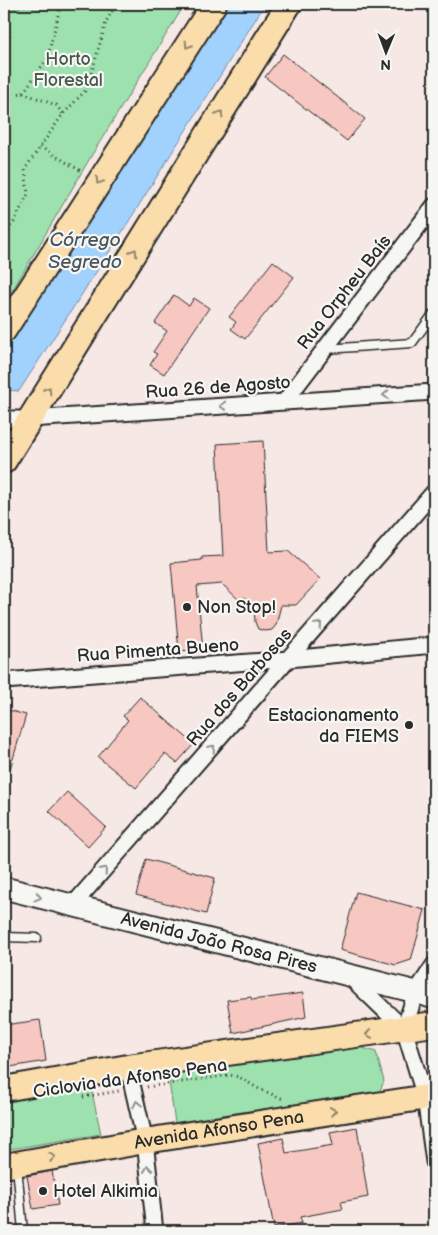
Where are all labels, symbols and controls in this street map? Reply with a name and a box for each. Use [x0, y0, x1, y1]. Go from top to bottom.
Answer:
north arrow [360, 28, 410, 78]
one-way arrow [185, 39, 194, 49]
park label: Horto Florestal [33, 49, 103, 91]
text: N [380, 56, 391, 73]
one-way arrow [213, 111, 223, 120]
one-way arrow [95, 175, 105, 184]
water label: Córrego Segredo [48, 229, 122, 274]
street label: Rua Orpheu Baís [293, 231, 396, 354]
one-way arrow [128, 249, 137, 258]
street label: Rua 26 de Agosto [145, 372, 291, 403]
one-way arrow [42, 387, 52, 396]
one-way arrow [381, 390, 389, 401]
one-way arrow [219, 400, 227, 411]
place label: Non Stop! [197, 597, 276, 618]
marker: Non Stop! [181, 601, 193, 613]
one-way arrow [313, 622, 322, 631]
street label: Rua dos Barbosas [182, 624, 296, 751]
street label: Rua Pimenta Bueno [76, 634, 240, 667]
place label: Estacionamento da FIEMS [268, 705, 399, 747]
marker: Estacionamento da FIEMS [403, 719, 415, 731]
one-way arrow [206, 744, 215, 753]
one-way arrow [99, 866, 108, 875]
one-way arrow [33, 891, 42, 902]
street label: Avenida João Rosa Pires [119, 908, 319, 978]
one-way arrow [365, 1028, 373, 1039]
street label: Ciclovia da Afonso Pena [32, 1054, 228, 1103]
one-way arrow [132, 1100, 143, 1108]
street label: Avenida Afonso Pena [133, 1106, 305, 1154]
one-way arrow [329, 1107, 337, 1117]
one-way arrow [47, 1153, 56, 1163]
one-way arrow [143, 1164, 154, 1172]
place label: Hotel Alkimia [53, 1181, 158, 1202]
marker: Hotel Alkimia [37, 1185, 49, 1197]

